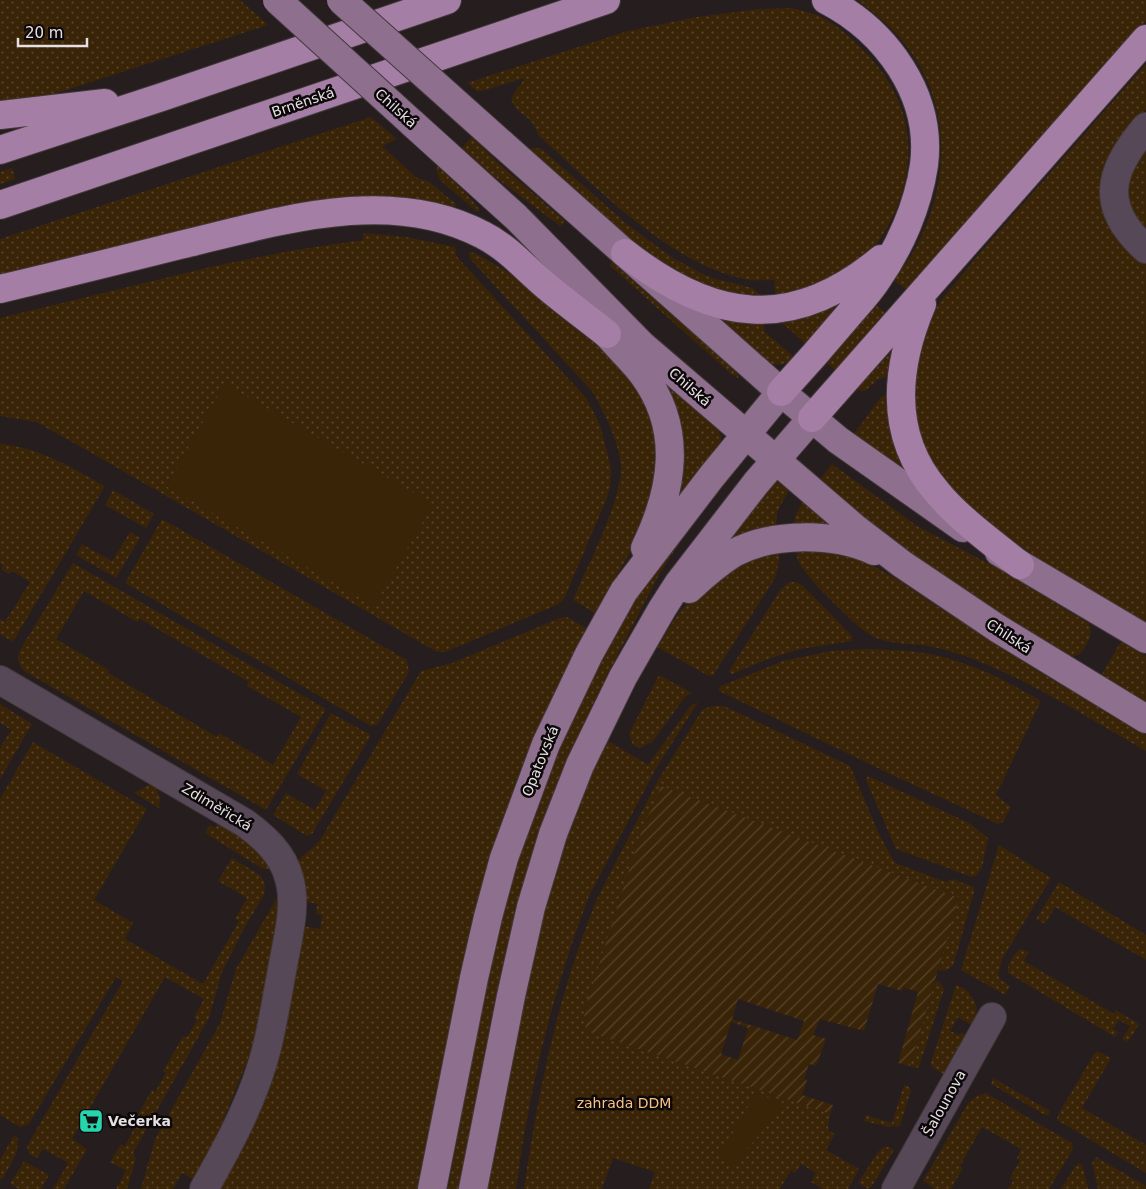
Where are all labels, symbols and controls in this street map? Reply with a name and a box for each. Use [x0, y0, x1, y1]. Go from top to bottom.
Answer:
scale bar [18, 15, 86, 47]
text: 20 m [25, 24, 63, 42]
street label: Brněnská [270, 84, 336, 120]
street label: Chilská [372, 85, 420, 131]
street label: Chilská [666, 365, 714, 409]
street label: Chilská [984, 616, 1034, 656]
street label: Opatovská [519, 723, 561, 799]
street label: Zdiměřická [179, 780, 255, 834]
street label: Šalounova [918, 1067, 969, 1139]
park label: zahrada DDM [577, 1095, 671, 1111]
supermarket icon: Večerka [78, 1108, 104, 1134]
place label: Večerka [108, 1113, 171, 1129]

